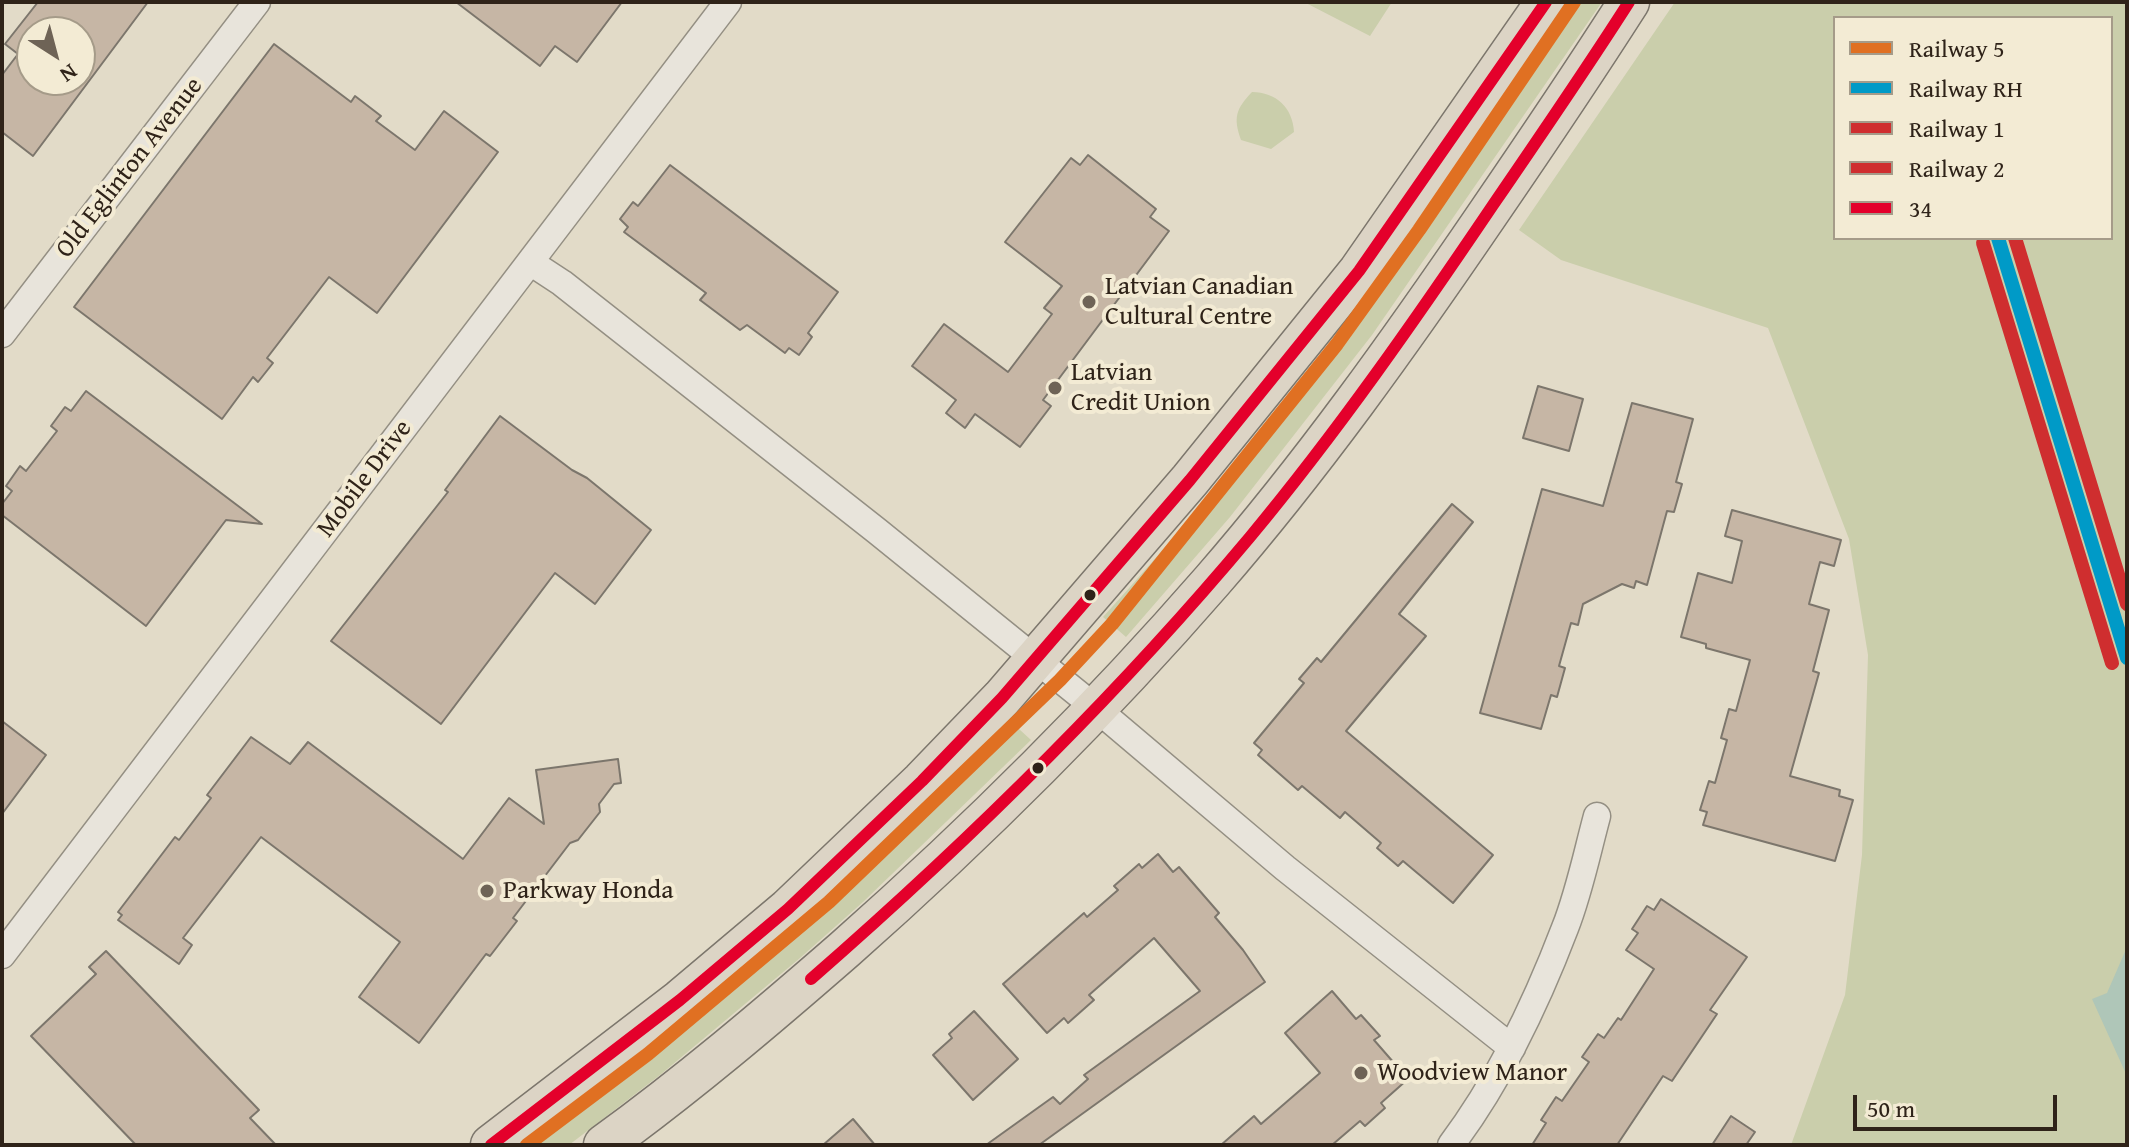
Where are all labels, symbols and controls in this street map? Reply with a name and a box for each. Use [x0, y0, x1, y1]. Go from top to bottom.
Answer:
north arrow [16, 16, 96, 96]
legend [1833, 16, 2113, 240]
text: Railway 5 [1909, 31, 2004, 66]
text: N [54, 57, 84, 91]
street label: Old Eglinton Avenue [50, 71, 210, 265]
text: Railway RH [1909, 71, 2023, 106]
text: Railway 1 [1909, 111, 2004, 146]
text: Railway 2 [1909, 151, 2004, 186]
text: 34 [1909, 191, 1932, 226]
place label: Latvian Canadian Cultural Centre [1105, 271, 1293, 332]
marker: Latvian Canadian Cultural Centre [1080, 293, 1098, 311]
place label: Latvian Credit Union [1071, 357, 1211, 418]
marker: Latvian Credit Union [1046, 379, 1064, 397]
street label: Mobile Drive [311, 414, 419, 544]
unlabelled marker [1082, 587, 1098, 603]
unlabelled marker [1030, 760, 1046, 776]
place label: Parkway Honda [503, 875, 673, 907]
marker: Parkway Honda [478, 882, 496, 900]
place label: Woodview Manor [1377, 1057, 1567, 1089]
marker: Woodview Manor [1352, 1064, 1370, 1082]
scale bar [1857, 1079, 2061, 1129]
text: 50 m [1867, 1091, 1915, 1126]

